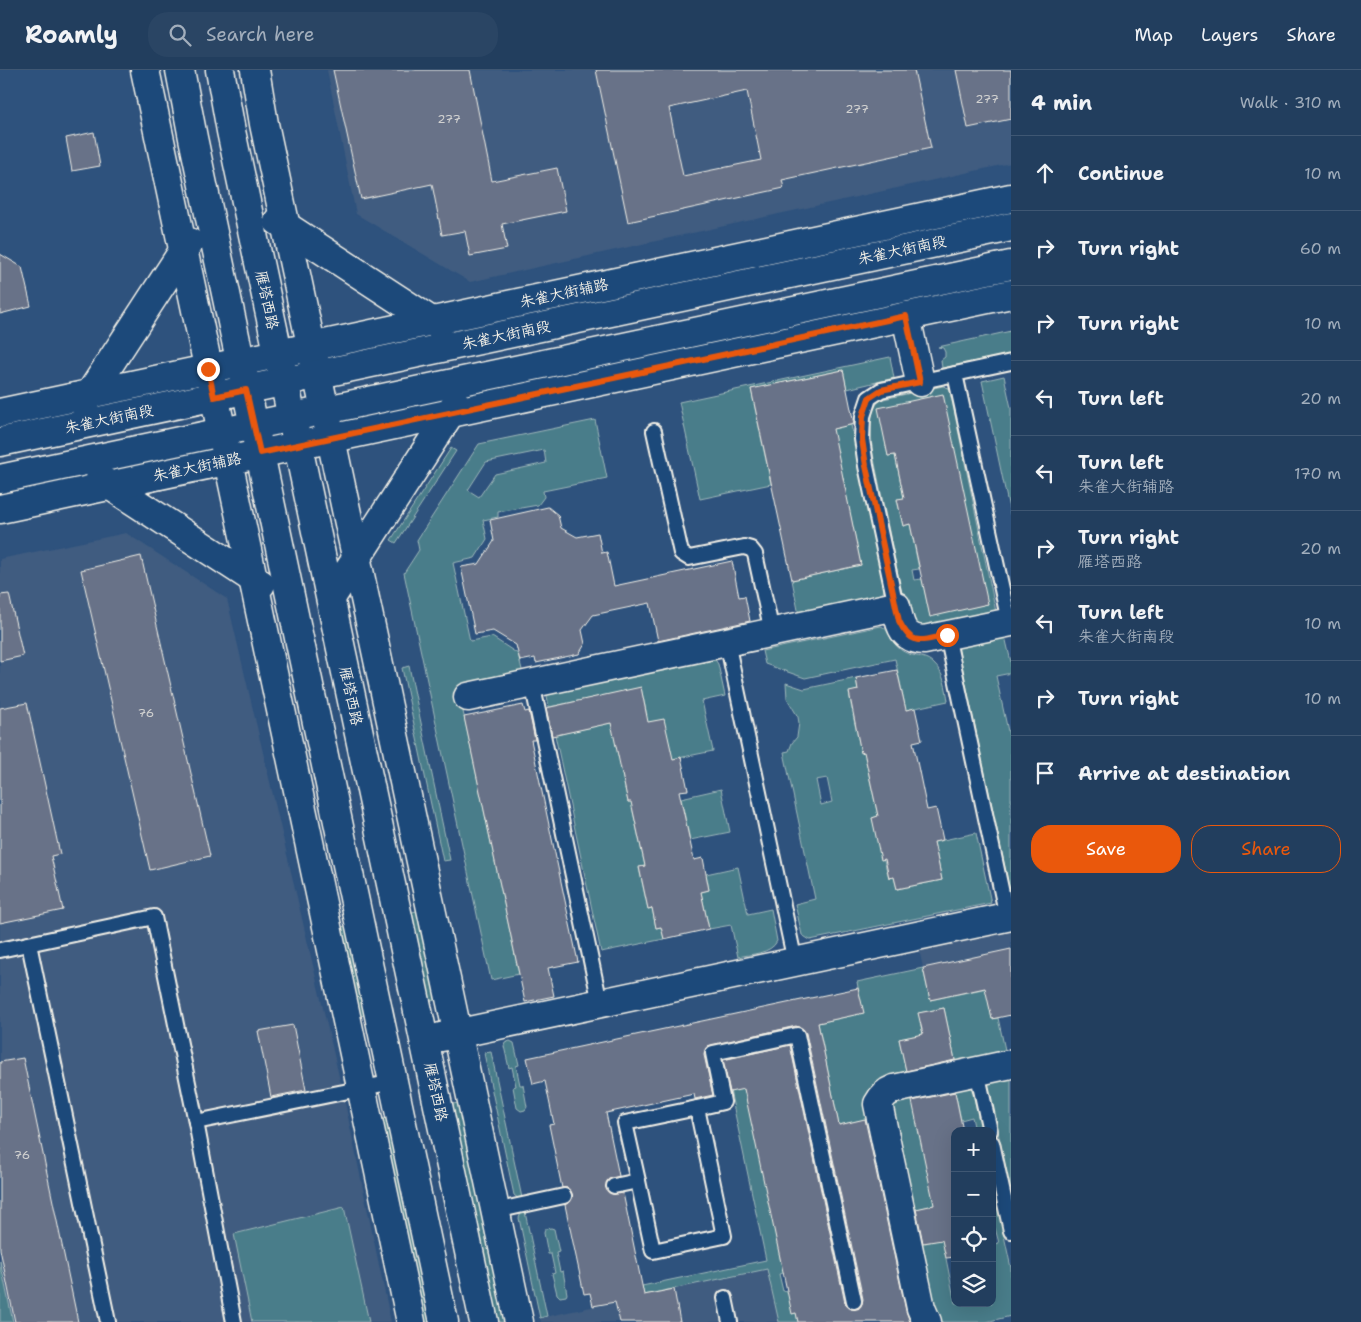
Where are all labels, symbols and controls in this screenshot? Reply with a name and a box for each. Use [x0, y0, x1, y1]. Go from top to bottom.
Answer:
search box [148, 12, 498, 57]
text: Roamly [25, 19, 118, 51]
icon: search [166, 21, 194, 49]
text: Search here [206, 22, 315, 47]
text: Map [1135, 23, 1173, 47]
text: Layers [1201, 23, 1258, 47]
text: Share [1286, 23, 1336, 47]
text: 4 min [1031, 89, 1092, 117]
house number: 277 [975, 91, 999, 107]
text: Walk · 310 m [1240, 92, 1341, 113]
house number: 277 [845, 101, 869, 117]
house number: 277 [437, 111, 461, 127]
icon: ahead [1031, 159, 1059, 187]
text: Continue [1078, 161, 1164, 186]
text: 10 m [1304, 163, 1341, 184]
street label: 朱雀大街南段 [856, 231, 948, 269]
icon: right [1031, 234, 1059, 262]
text: Turn right [1078, 236, 1179, 261]
text: 60 m [1300, 238, 1341, 259]
street label: 雁塔西路 [251, 269, 283, 331]
street label: 朱雀大街辅路 [518, 274, 610, 312]
icon: right [1031, 309, 1059, 337]
text: Turn right [1078, 311, 1179, 336]
text: 10 m [1304, 313, 1341, 334]
street label: 朱雀大街南段 [460, 316, 552, 354]
route end [197, 358, 220, 381]
icon: left [1031, 384, 1059, 412]
text: Turn left [1078, 386, 1164, 411]
text: 20 m [1300, 388, 1341, 409]
street label: 朱雀大街南段 [63, 400, 155, 438]
street label: 朱雀大街辅路 [151, 448, 243, 486]
text: Turn left [1078, 450, 1164, 475]
icon: left [1031, 459, 1059, 487]
text: 170 m [1294, 463, 1341, 484]
text: 朱雀大街辅路 [1078, 476, 1174, 497]
text: Turn right [1078, 525, 1179, 550]
icon: right [1031, 534, 1059, 562]
text: 20 m [1300, 538, 1341, 559]
text: 雁塔西路 [1078, 551, 1142, 572]
text: Turn left [1078, 600, 1164, 625]
icon: left [1031, 609, 1059, 637]
text: 10 m [1304, 613, 1341, 634]
route start [936, 624, 959, 647]
text: 朱雀大街南段 [1078, 626, 1174, 647]
street label: 雁塔西路 [335, 665, 367, 727]
icon: right [1031, 684, 1059, 712]
text: Turn right [1078, 686, 1179, 711]
text: 10 m [1304, 688, 1341, 709]
house number: 76 [138, 705, 154, 721]
icon: arrive [1031, 759, 1059, 787]
text: Arrive at destination [1078, 761, 1290, 786]
button: Save [1031, 825, 1181, 873]
button: Share [1191, 825, 1341, 873]
street label: 雁塔西路 [420, 1061, 452, 1123]
map controls [951, 1127, 996, 1307]
button: + [951, 1127, 996, 1172]
house number: 76 [14, 1147, 30, 1163]
button: − [951, 1172, 996, 1217]
button: locate [951, 1217, 996, 1262]
button: layers [951, 1262, 996, 1307]

